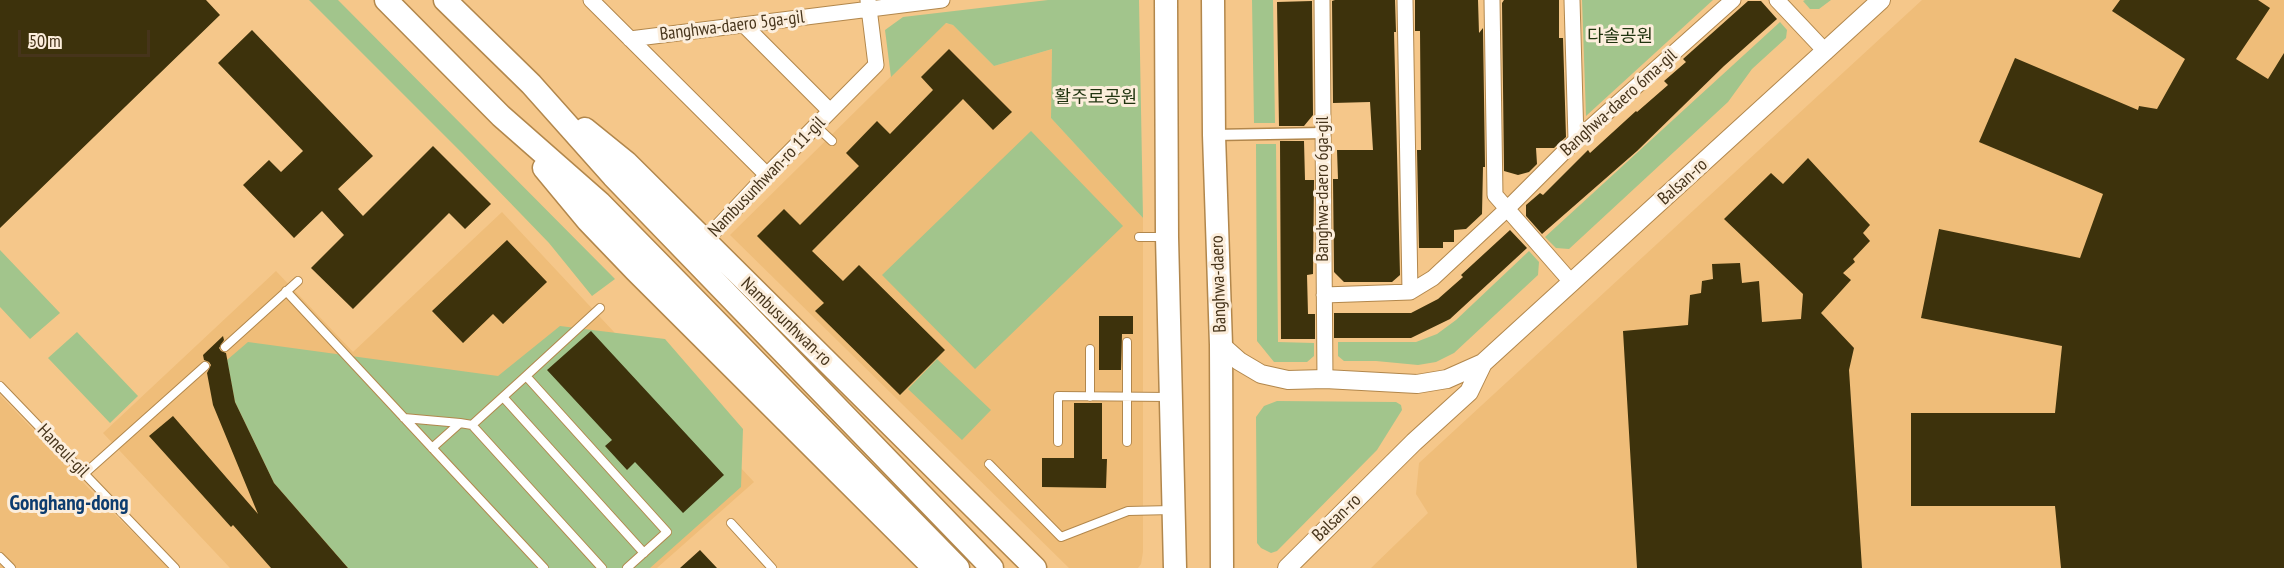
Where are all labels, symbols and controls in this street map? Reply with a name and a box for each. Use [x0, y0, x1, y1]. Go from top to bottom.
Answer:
street label: Banghwa-daero 5ga-gil [658, 6, 806, 46]
scale bar [21, 18, 153, 56]
park label: 다솔공원 [1587, 26, 1653, 48]
text: 50 m [29, 29, 61, 52]
street label: Banghwa-daero 6ma-gil [1556, 45, 1682, 161]
park label: 활주로공원 [1055, 87, 1137, 109]
street label: Nambusunhwan-ro 11-gil [704, 112, 830, 242]
street label: Banghwa-daero 6ga-gil [1312, 116, 1334, 262]
street label: Balsan-ro [1654, 154, 1712, 210]
street label: Banghwa-daero [1207, 235, 1231, 333]
street label: Nambusunhwan-ro [736, 273, 836, 371]
street label: Haneul-gil [33, 420, 93, 482]
street label: Balsan-ro [1308, 490, 1366, 546]
district label: Gonghang-dong [9, 491, 129, 517]

